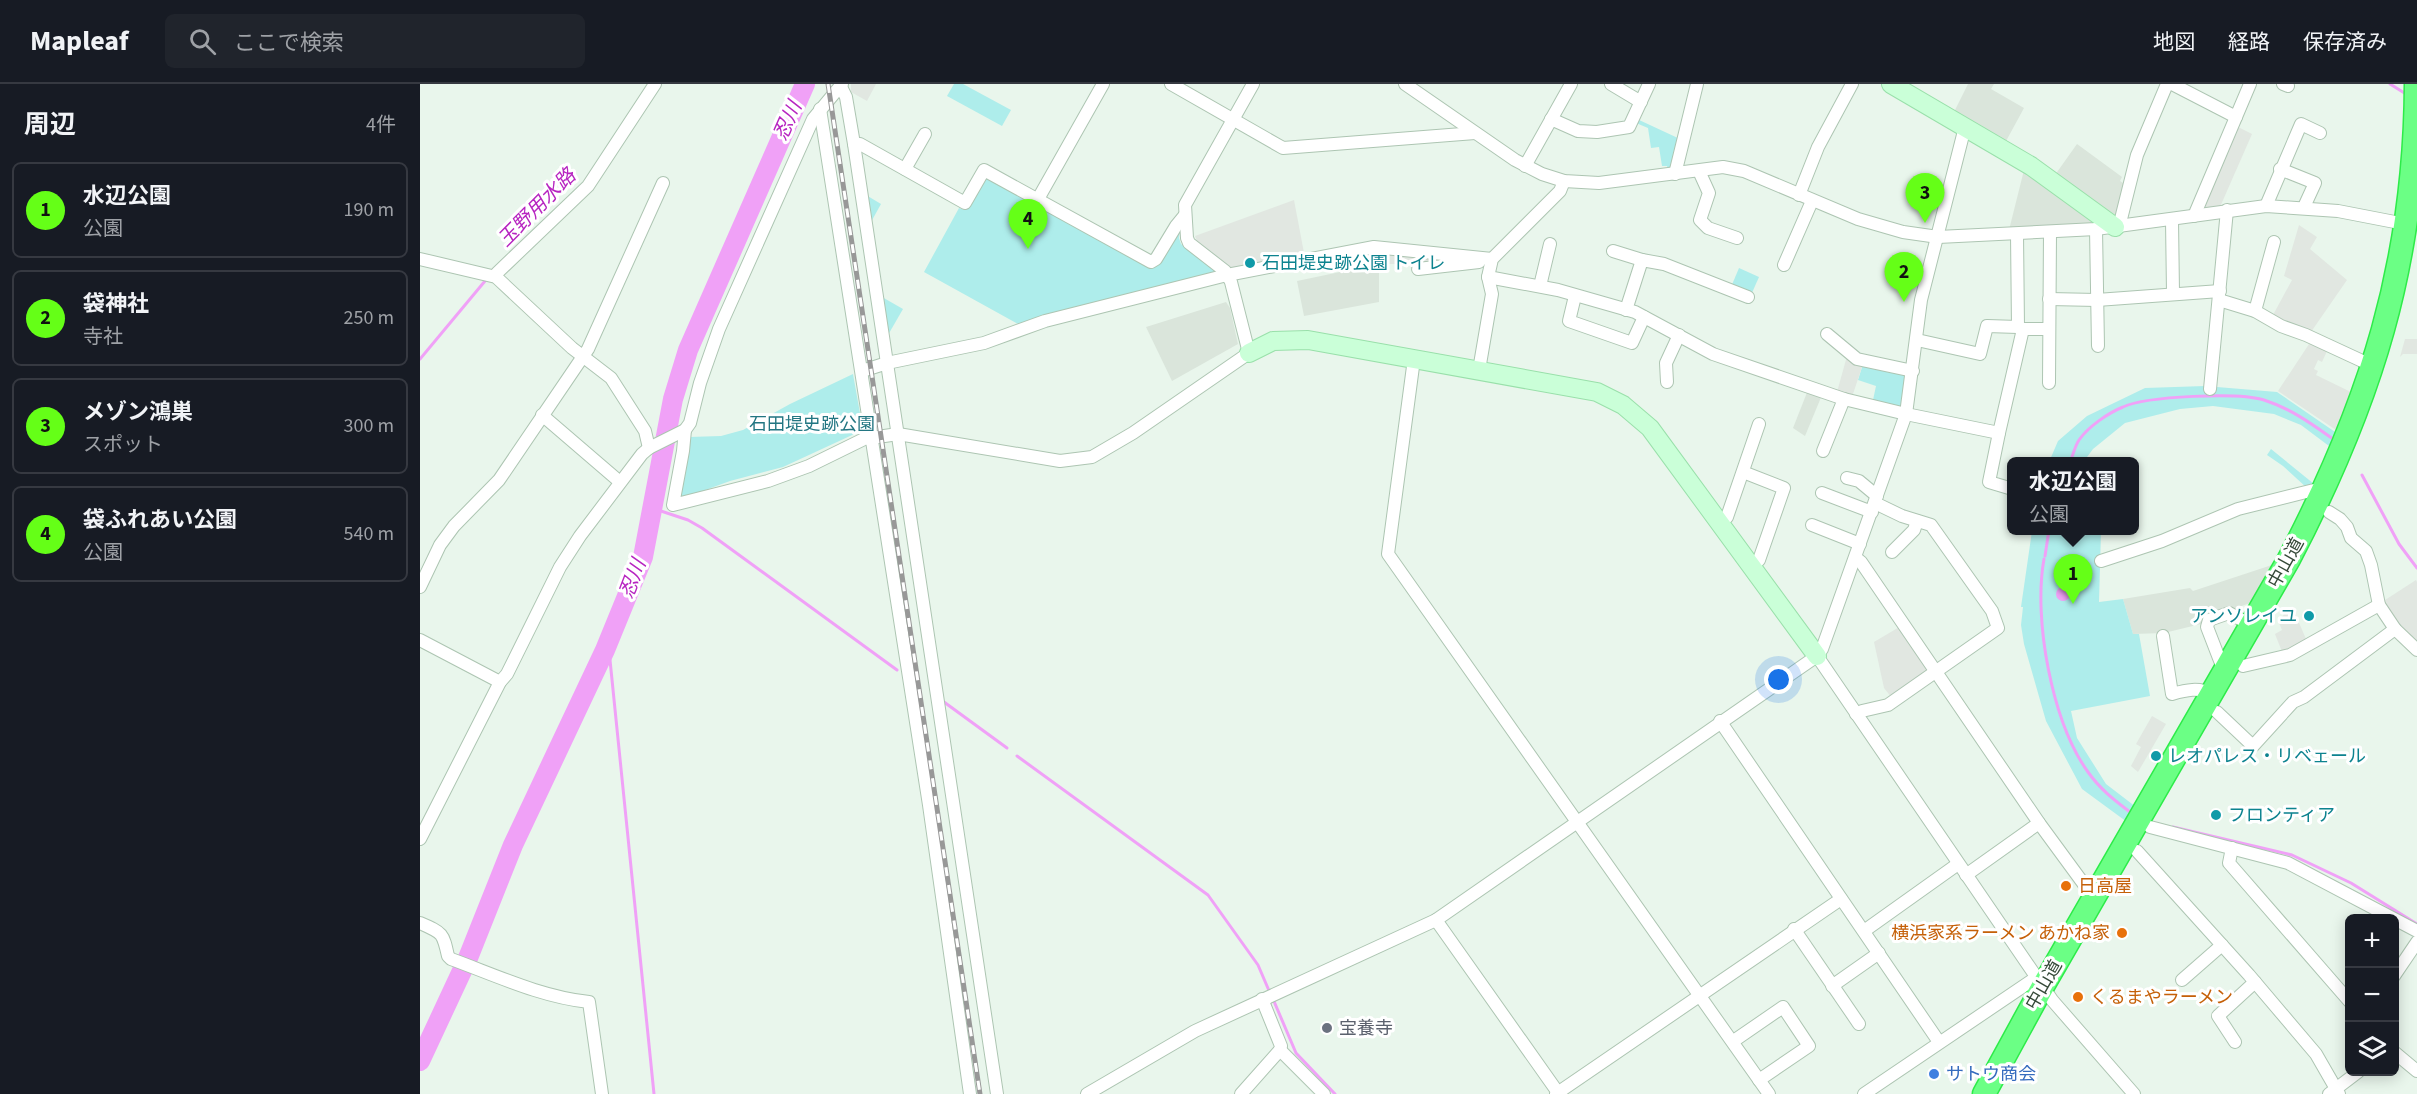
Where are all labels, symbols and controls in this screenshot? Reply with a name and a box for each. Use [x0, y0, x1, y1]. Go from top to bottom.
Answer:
search box [165, 14, 585, 68]
text: Mapleaf [30, 21, 129, 61]
icon: search [186, 25, 219, 58]
text: ここで検索 [234, 27, 344, 59]
text: 地図 [2153, 27, 2195, 57]
text: 経路 [2228, 27, 2270, 57]
text: 保存済み [2303, 27, 2387, 57]
water label: 忍川 [767, 95, 810, 145]
text: 周辺 [24, 106, 76, 143]
text: 4件 [366, 111, 396, 139]
water label: 玉野用水路 [492, 161, 584, 253]
pin: 3 [1906, 174, 1944, 223]
text: 水辺公園 [83, 180, 171, 212]
text: 1 [40, 196, 51, 224]
text: 190 m [344, 196, 394, 224]
pin: 4 [1008, 200, 1048, 249]
text: 公園 [83, 215, 123, 243]
place label: 石田堤史跡公園 トイレ [1262, 251, 1446, 276]
pin: 2 [1884, 252, 1924, 302]
marker: 石田堤史跡公園 トイレ [1243, 256, 1257, 270]
text: 袋神社 [83, 288, 149, 320]
text: 2 [40, 304, 51, 332]
text: 250 m [344, 304, 394, 332]
text: 寺社 [83, 323, 123, 351]
text: メゾン鴻巣 [83, 396, 193, 428]
text: 3 [40, 412, 51, 440]
text: 300 m [344, 412, 394, 440]
park label: 石田堤史跡公園 [749, 412, 875, 437]
text: スポット [83, 431, 163, 459]
popup [2007, 457, 2139, 535]
text: 水辺公園 [2029, 466, 2117, 498]
text: 公園 [2029, 501, 2069, 529]
text: 袋ふれあい公園 [83, 504, 237, 536]
text: 4 [40, 520, 51, 548]
text: 540 m [344, 520, 394, 548]
street label: 中山道 [2262, 533, 2310, 593]
text: 公園 [83, 539, 123, 567]
water label: 忍川 [613, 553, 654, 603]
pin: 1 [2054, 554, 2092, 604]
place label: アンソレイユ [2190, 604, 2297, 629]
marker: アンソレイユ [2302, 609, 2316, 623]
your location [1764, 665, 1793, 694]
place label: レオパレス・リベェール [2168, 744, 2366, 769]
marker: レオパレス・リベェール [2149, 749, 2163, 763]
place label: フロンティア [2228, 803, 2335, 828]
marker: フロンティア [2209, 808, 2223, 822]
place label: 日高屋 [2078, 874, 2132, 899]
marker: 日高屋 [2059, 879, 2073, 893]
map controls [2345, 914, 2399, 1076]
button: + [2345, 914, 2399, 968]
place label: 横浜家系ラーメン あかね家 [1891, 921, 2110, 946]
marker: 横浜家系ラーメン あかね家 [2115, 926, 2129, 940]
street label: 中山道 [2020, 955, 2068, 1015]
button: − [2345, 968, 2399, 1022]
place label: くるまやラーメン [2090, 985, 2233, 1010]
marker: くるまやラーメン [2071, 990, 2085, 1004]
place label: 宝養寺 [1339, 1016, 1393, 1041]
marker: 宝養寺 [1320, 1021, 1334, 1035]
button: layers [2345, 1022, 2399, 1076]
place label: サトウ商会 [1946, 1062, 2036, 1087]
marker: サトウ商会 [1927, 1067, 1941, 1081]

